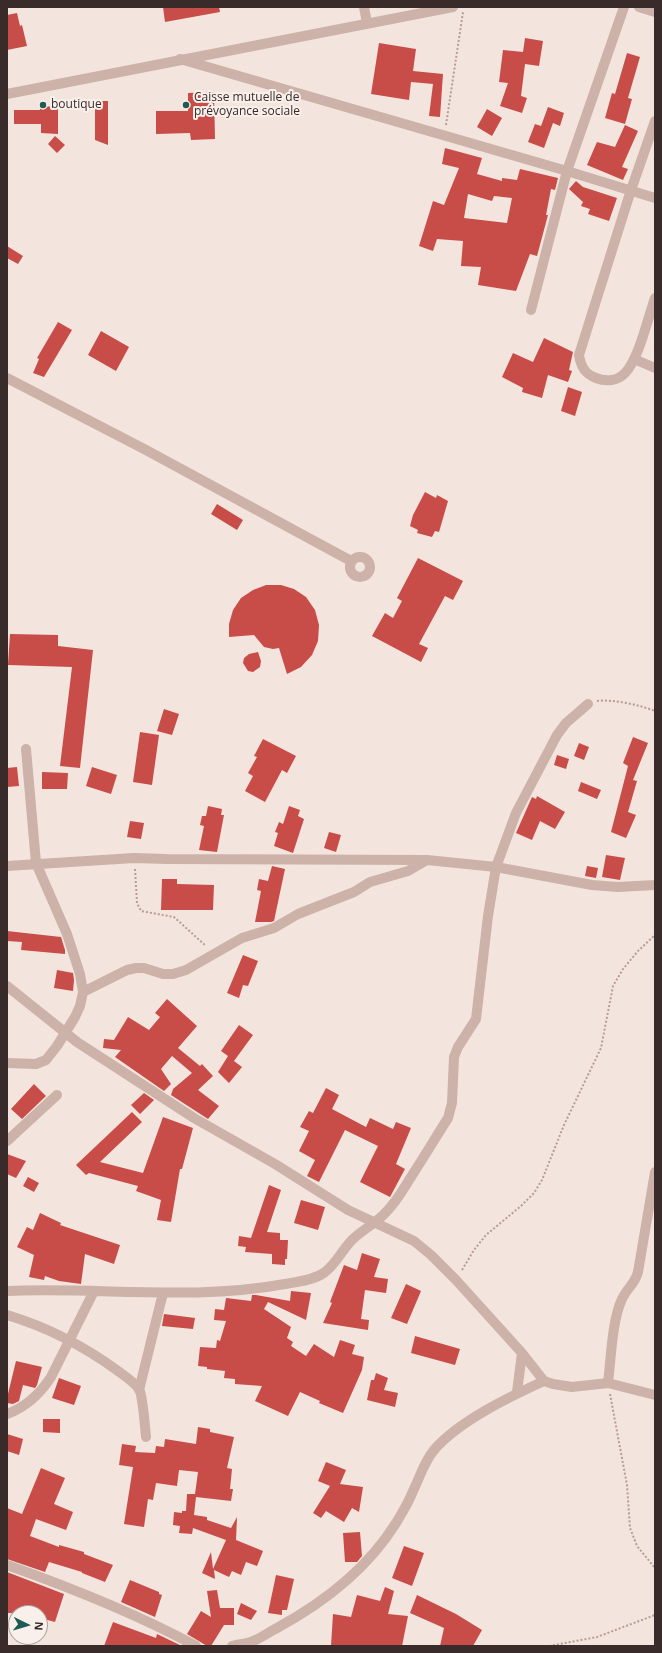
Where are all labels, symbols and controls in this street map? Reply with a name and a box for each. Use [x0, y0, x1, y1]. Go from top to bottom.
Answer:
place label: Caisse mutuelle de prévoyance sociale [194, 91, 300, 119]
place label: boutique [51, 98, 102, 112]
marker: boutique [38, 100, 48, 110]
marker: Caisse mutuelle de prévoyance sociale [181, 100, 191, 110]
north arrow [8, 1605, 48, 1645]
text: N [32, 1621, 47, 1631]

